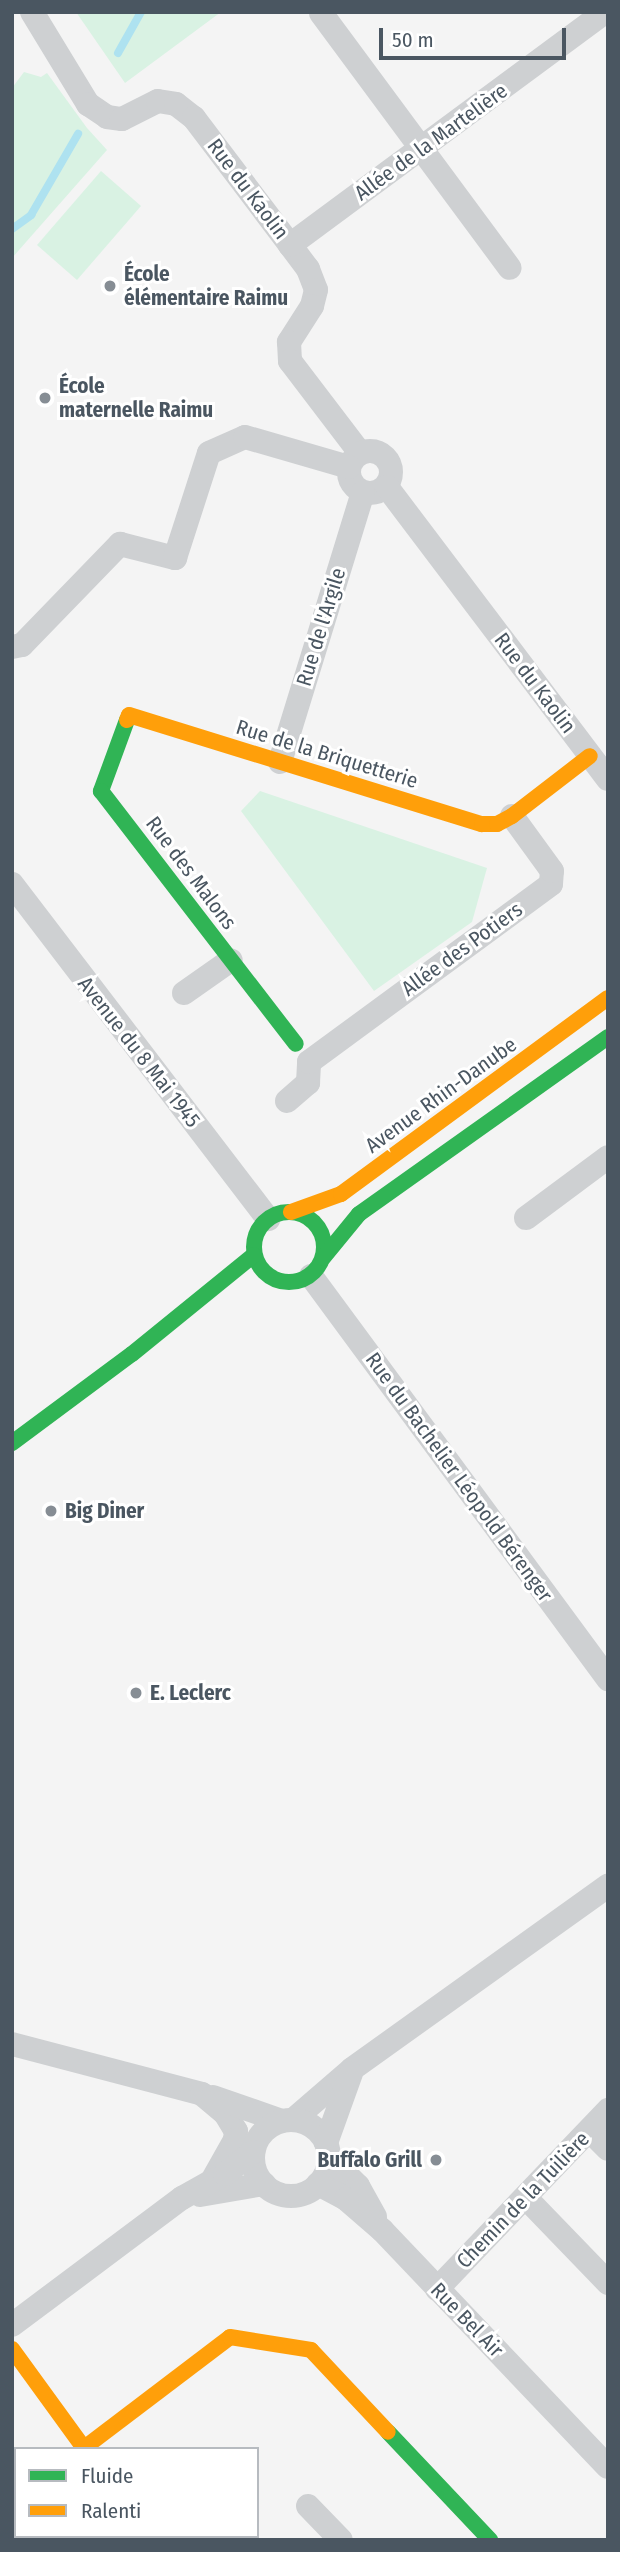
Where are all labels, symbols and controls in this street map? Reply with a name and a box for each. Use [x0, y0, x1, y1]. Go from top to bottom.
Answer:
scale bar [382, 14, 569, 58]
text: 50 m [392, 27, 434, 53]
street label: Allée de la Martelière [350, 78, 512, 206]
street label: Rue du Kaolin [202, 134, 294, 244]
place label: École élémentaire Raimu [124, 261, 288, 311]
marker: École élémentaire Raimu [102, 278, 118, 294]
place label: École maternelle Raimu [59, 373, 213, 423]
marker: École maternelle Raimu [37, 390, 53, 406]
street label: Rue de l'Argile [291, 565, 351, 689]
street label: Rue du Kaolin [489, 628, 581, 738]
street label: Rue de la Briquetterie [233, 714, 421, 794]
street label: Rue des Malons [140, 812, 242, 934]
street label: Allée des Potiers [397, 897, 527, 1001]
street label: Avenue du 8 Mai 1945 [72, 972, 206, 1132]
street label: Avenue Rhin-Danube [361, 1032, 521, 1158]
street label: Rue du Bachelier Léopold Bérenger [360, 1347, 558, 1607]
place label: Big Diner [65, 1498, 144, 1524]
marker: Big Diner [43, 1503, 59, 1519]
place label: E. Leclerc [150, 1680, 231, 1706]
marker: E. Leclerc [128, 1685, 144, 1701]
street label: Chemin de la Tuilière [451, 2126, 595, 2274]
place label: Buffalo Grill [318, 2147, 422, 2173]
marker: Buffalo Grill [428, 2152, 444, 2168]
street label: Rue Bel Air [425, 2278, 509, 2362]
legend [14, 2447, 259, 2538]
text: Fluide [81, 2463, 133, 2489]
text: Ralenti [81, 2498, 141, 2524]

